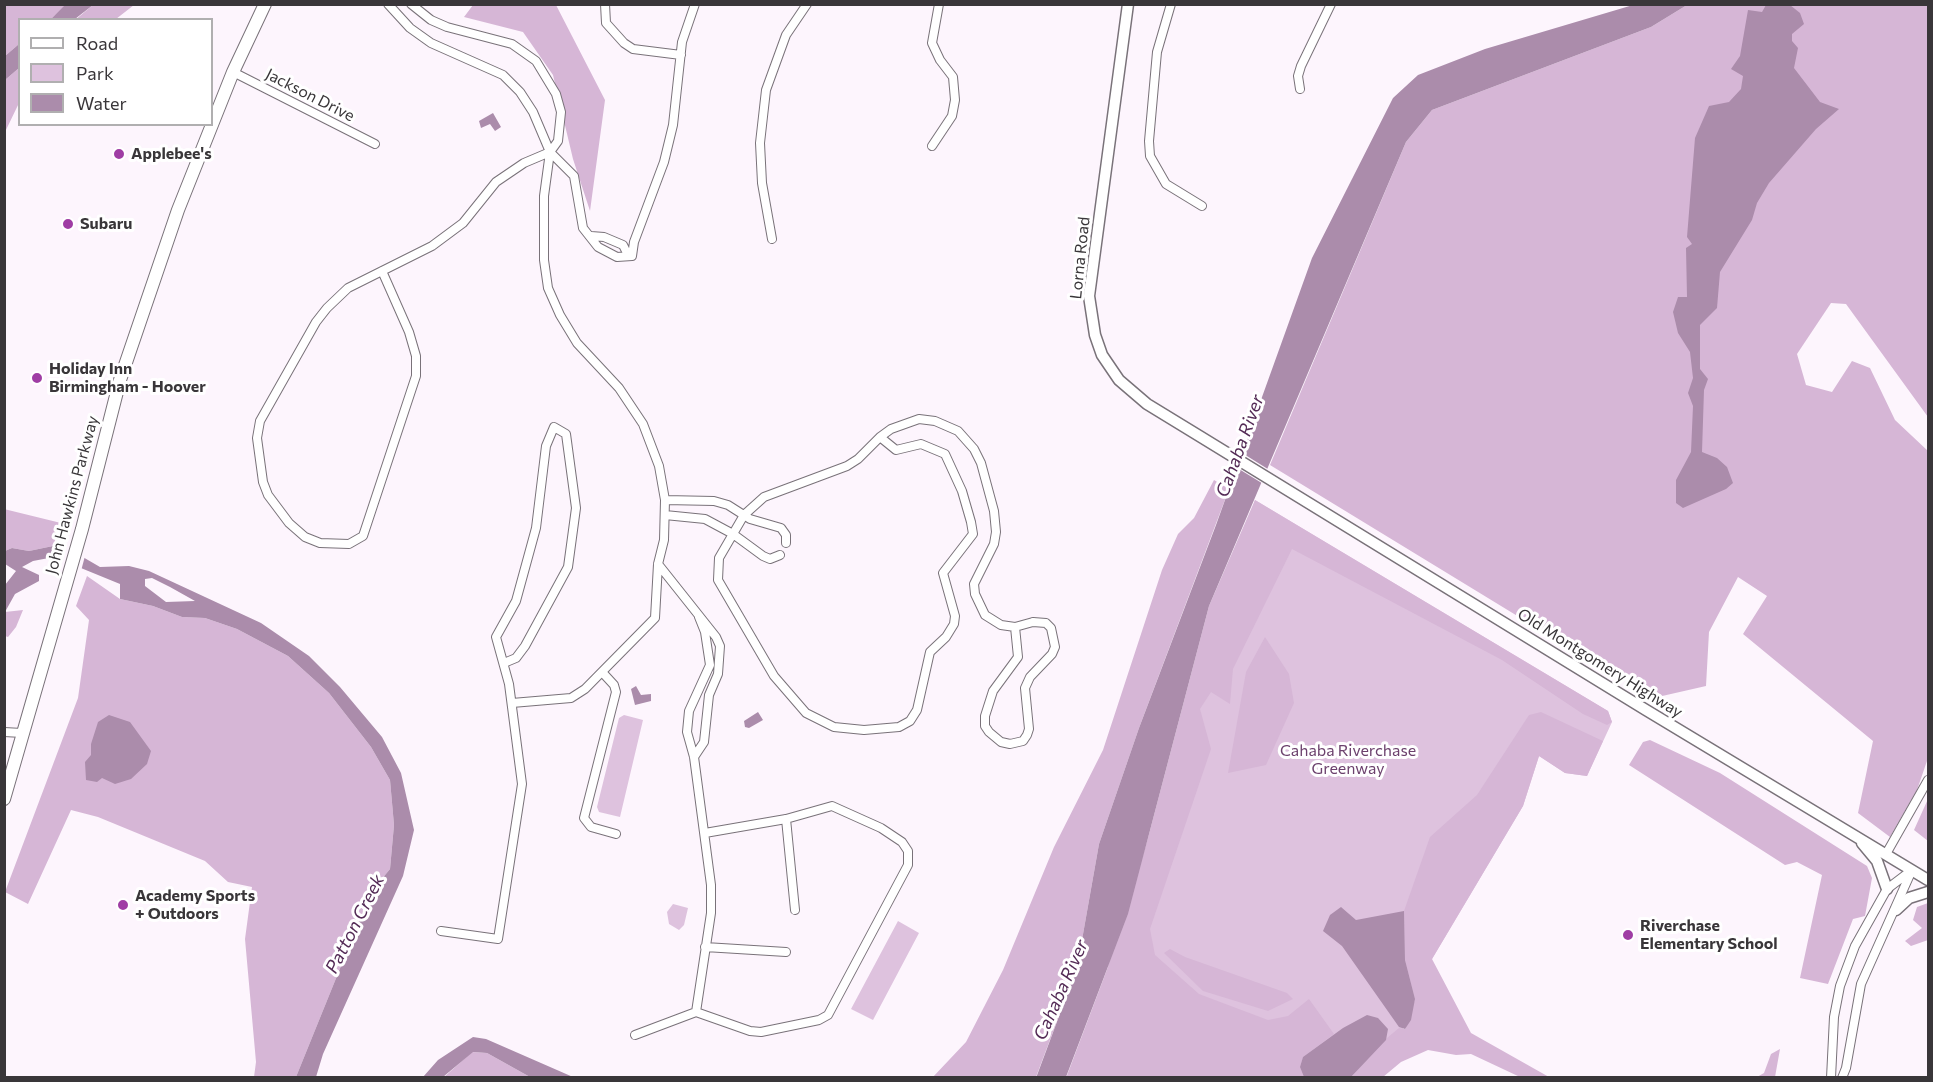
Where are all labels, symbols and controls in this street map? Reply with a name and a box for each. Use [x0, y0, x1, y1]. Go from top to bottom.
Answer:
legend [18, 18, 213, 126]
text: Road [76, 32, 118, 54]
text: Park [76, 62, 114, 84]
street label: Jackson Drive [262, 64, 358, 126]
text: Water [76, 92, 127, 114]
place label: Applebee's [131, 144, 212, 164]
marker: Applebee's [112, 147, 126, 161]
place label: Subaru [80, 214, 132, 234]
street label: Lorna Road [1066, 216, 1094, 300]
marker: Subaru [61, 217, 75, 231]
place label: Holiday Inn Birmingham - Hoover [49, 359, 206, 397]
marker: Holiday Inn Birmingham - Hoover [30, 371, 44, 385]
water label: Cahaba River [1211, 392, 1269, 500]
street label: John Hawkins Parkway [42, 414, 102, 576]
street label: Old Montgomery Highway [1514, 604, 1686, 722]
park label: Cahaba Riverchase Greenway [1280, 741, 1416, 779]
water label: Patton Creek [321, 871, 389, 977]
place label: Academy Sports + Outdoors [135, 886, 255, 924]
marker: Academy Sports + Outdoors [116, 898, 130, 912]
place label: Riverchase Elementary School [1640, 916, 1778, 954]
marker: Riverchase Elementary School [1621, 928, 1635, 942]
water label: Cahaba River [1029, 937, 1093, 1043]

